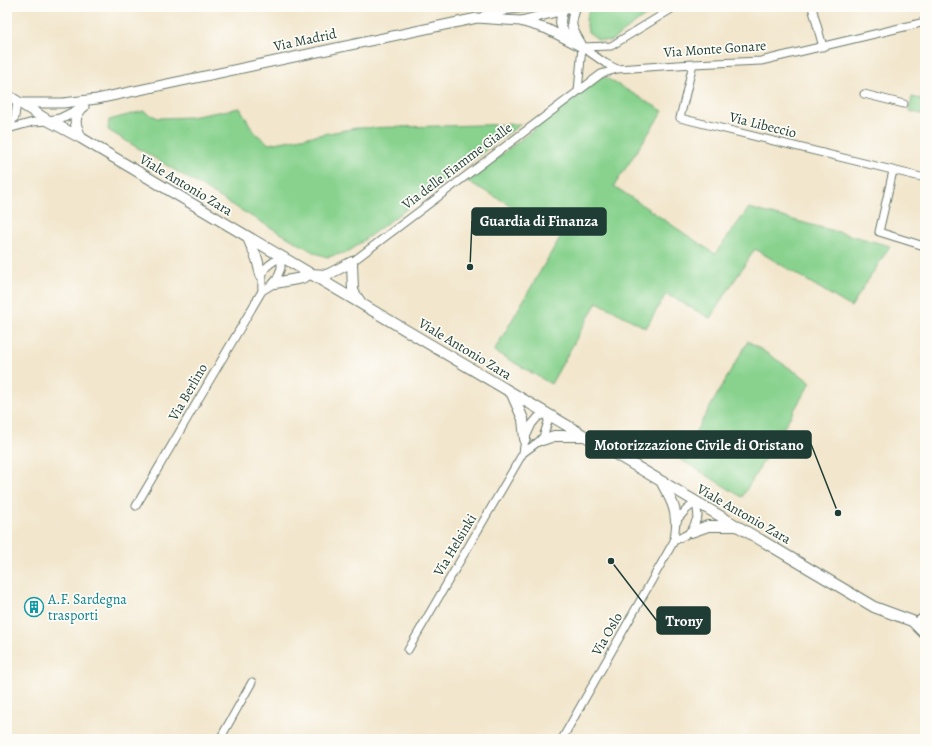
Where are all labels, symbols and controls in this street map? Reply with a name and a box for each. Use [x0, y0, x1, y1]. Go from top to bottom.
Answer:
street label: Via Madrid [271, 24, 339, 56]
street label: Via Monte Gonare [662, 36, 767, 62]
street label: Via Libeccio [727, 107, 798, 142]
street label: Via delle Fiamme Gialle [397, 118, 516, 214]
street label: Viale Antonio Zara [135, 149, 237, 221]
callout: Guardia di Finanza [472, 208, 606, 235]
text: Guardia di Finanza [480, 211, 599, 231]
street label: Viale Antonio Zara [414, 313, 516, 385]
street label: Via Berlino [163, 360, 212, 425]
callout: Motorizzazione Civile di Oristano [586, 431, 811, 458]
text: Motorizzazione Civile di Oristano [594, 435, 804, 455]
street label: Viale Antonio Zara [693, 479, 795, 549]
street label: Via Helsinki [428, 510, 481, 580]
place label: A.F. Sardegna trasporti [47, 590, 127, 625]
building icon: A.F. Sardegna trasporti [23, 596, 45, 618]
callout: Trony [657, 607, 710, 634]
street label: Via Oslo [587, 609, 627, 660]
text: Trony [665, 611, 704, 631]

